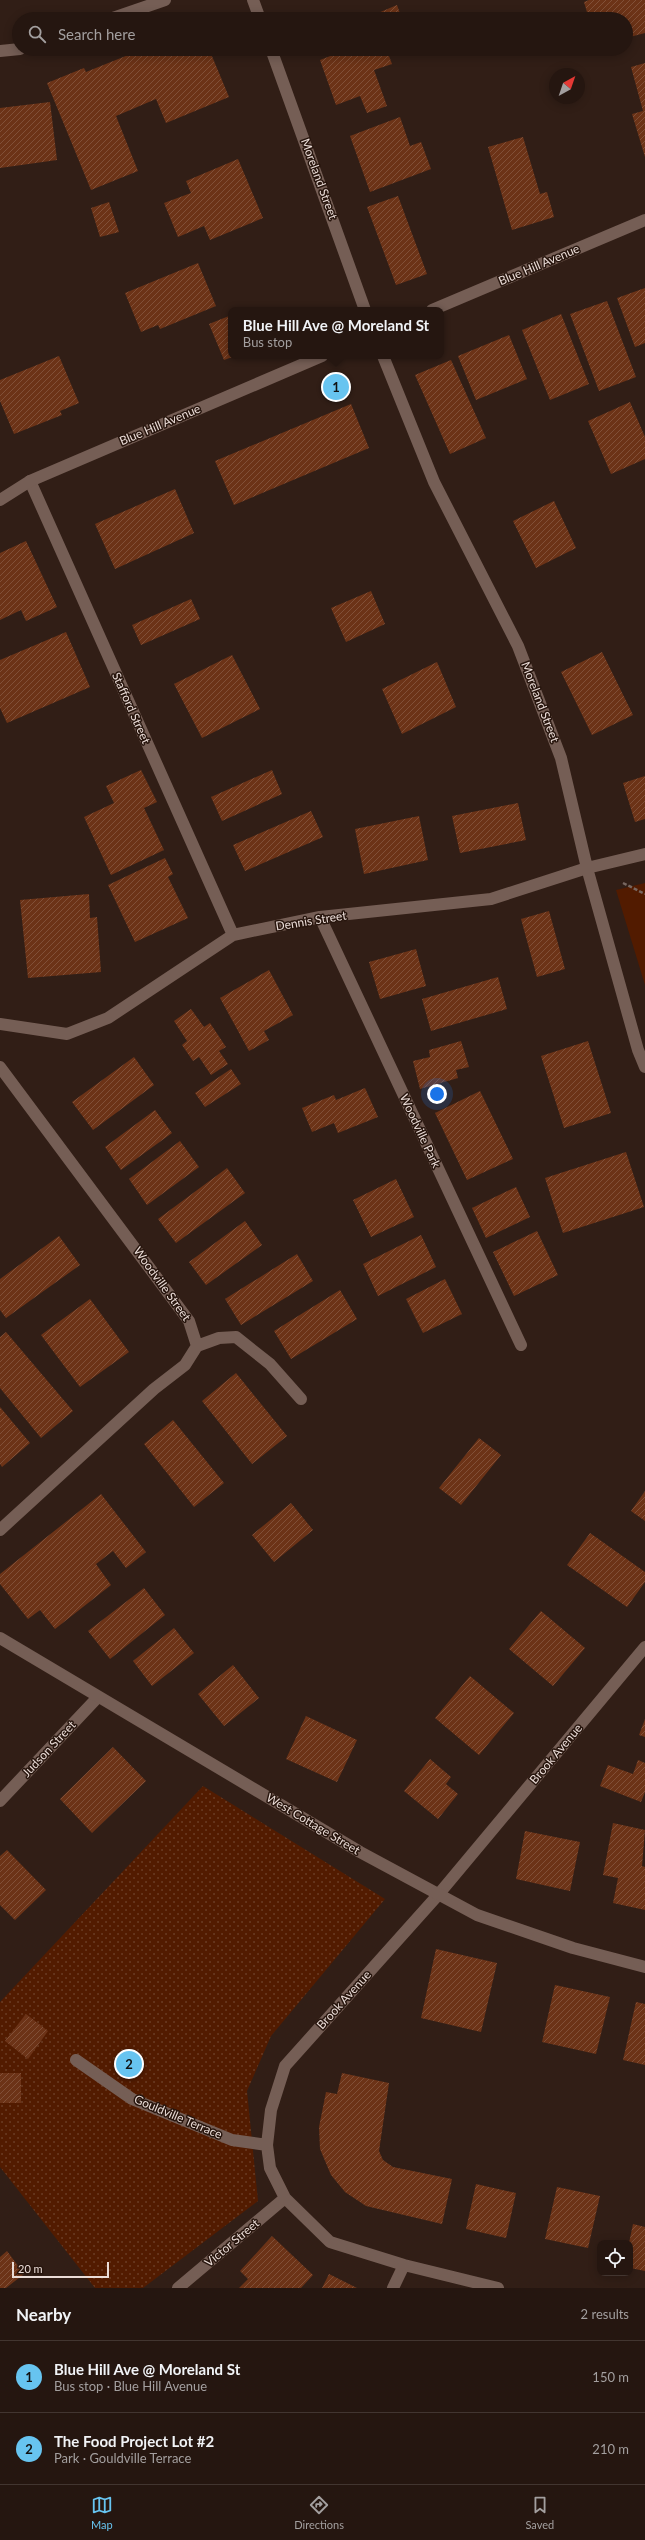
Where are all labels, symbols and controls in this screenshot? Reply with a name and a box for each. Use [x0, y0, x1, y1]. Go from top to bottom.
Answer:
search box [12, 12, 633, 56]
icon: search [26, 23, 48, 45]
text: Search here [58, 25, 135, 43]
north arrow [549, 68, 585, 104]
street label: Moreland Street [298, 136, 341, 222]
street label: Blue Hill Avenue [496, 241, 582, 288]
popup [228, 307, 444, 359]
text: Blue Hill Ave @ Moreland St [243, 316, 429, 334]
text: Bus stop [243, 334, 292, 350]
pin: 1 [323, 372, 349, 402]
street label: Blue Hill Avenue [117, 401, 203, 448]
street label: Moreland Street [518, 659, 563, 745]
street label: Stafford Street [109, 670, 154, 746]
street label: Dennis Street [274, 907, 348, 934]
your location [427, 1084, 447, 1104]
street label: Woodville Park [397, 1092, 444, 1171]
street label: Woodville Street [131, 1244, 195, 1324]
street label: Judson Street [19, 1717, 79, 1780]
street label: Brook Avenue [526, 1721, 585, 1787]
street label: West Cottage Street [264, 1790, 363, 1858]
street label: Brook Avenue [313, 1967, 374, 2032]
pin: 2 [116, 2049, 142, 2079]
street label: Gouldville Terrace [132, 2091, 224, 2142]
street label: Victor Street [201, 2215, 263, 2270]
map controls [597, 2240, 633, 2276]
button: locate [597, 2240, 633, 2276]
scale bar [12, 2260, 109, 2279]
text: 20 m [18, 2262, 43, 2275]
text: Nearby [16, 2304, 71, 2325]
text: 2 results [581, 2306, 629, 2322]
text: Blue Hill Ave @ Moreland St [54, 2360, 240, 2378]
text: 1 [25, 2369, 33, 2385]
text: 150 m [592, 2369, 629, 2385]
text: Bus stop · Blue Hill Avenue [54, 2378, 207, 2394]
text: The Food Project Lot #2 [54, 2432, 214, 2450]
text: 2 [25, 2441, 33, 2457]
text: 210 m [592, 2441, 629, 2457]
text: Park · Gouldville Terrace [54, 2450, 191, 2466]
tab: Map [91, 2494, 113, 2531]
tab: Directions [294, 2494, 344, 2531]
tab: Saved [525, 2494, 554, 2531]

